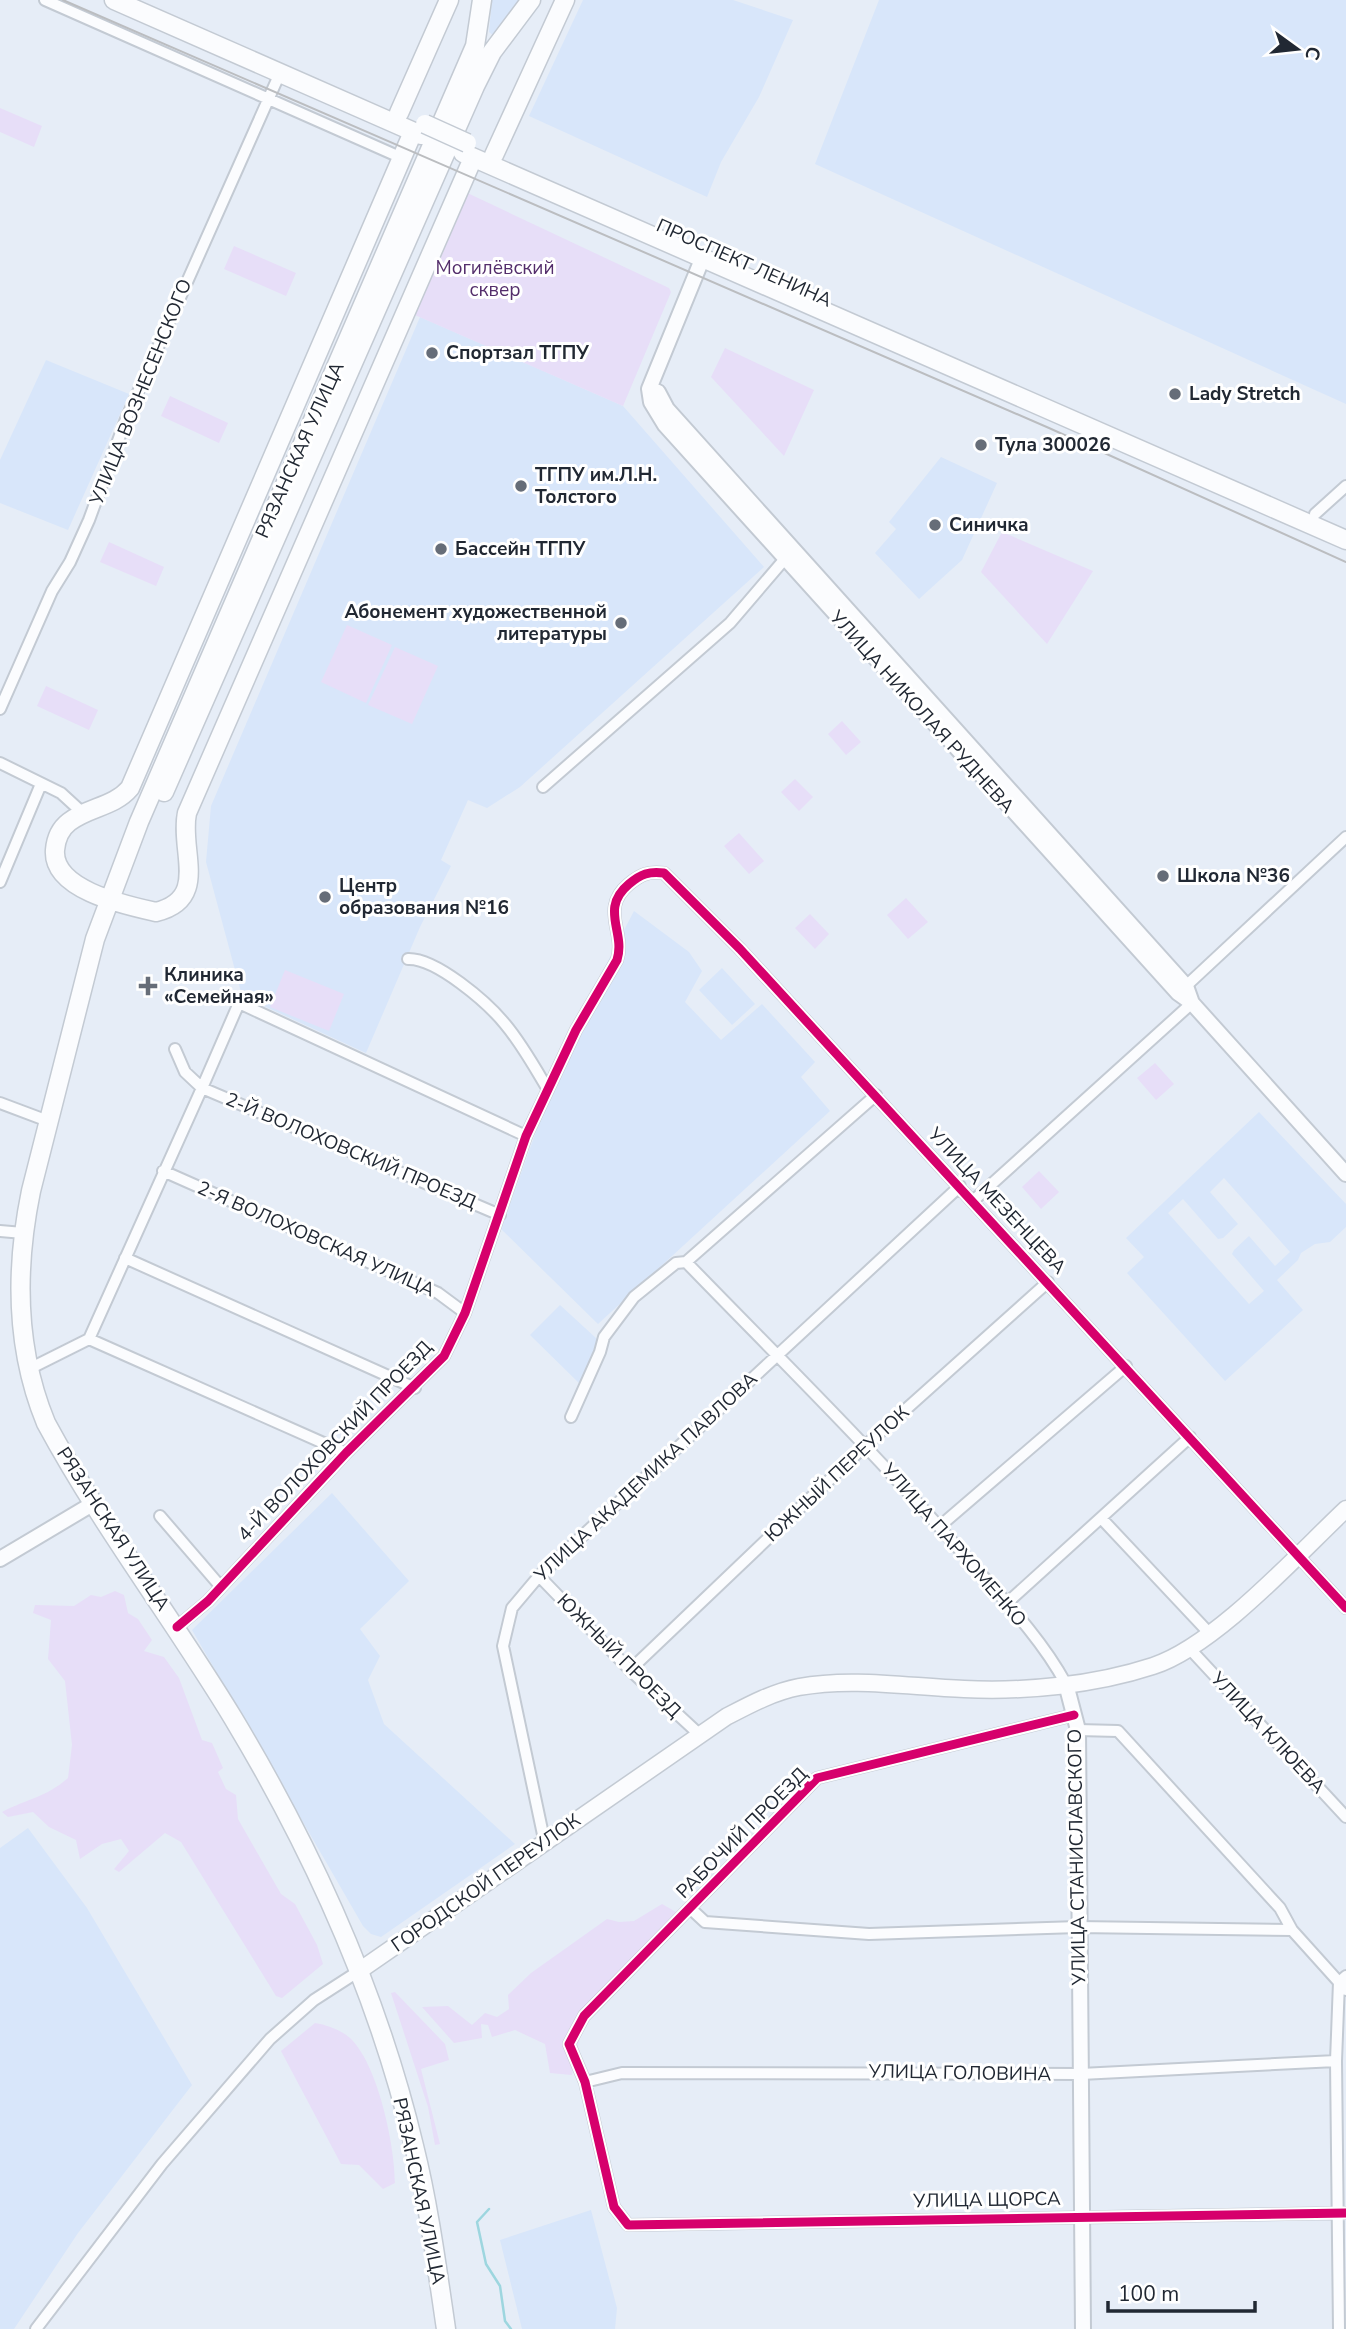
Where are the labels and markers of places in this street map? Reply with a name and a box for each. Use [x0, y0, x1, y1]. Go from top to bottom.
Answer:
place label: Спортзал ТГПУ [446, 340, 589, 366]
marker: Спортзал ТГПУ [424, 345, 440, 361]
place label: Lady Stretch [1189, 381, 1301, 407]
marker: Lady Stretch [1167, 386, 1183, 402]
place label: Тула 300026 [995, 432, 1111, 458]
marker: Тула 300026 [973, 437, 989, 453]
place label: ТГПУ им.Л.Н. Толстого [535, 462, 657, 510]
marker: ТГПУ им.Л.Н. Толстого [513, 478, 529, 494]
place label: Синичка [949, 512, 1029, 538]
marker: Синичка [927, 517, 943, 533]
place label: Бассейн ТГПУ [455, 536, 586, 562]
marker: Бассейн ТГПУ [433, 541, 449, 557]
place label: Абонемент художественной литературы [344, 599, 607, 647]
marker: Абонемент художественной литературы [613, 615, 629, 631]
place label: Школа №36 [1177, 863, 1290, 889]
marker: Школа №36 [1155, 868, 1171, 884]
place label: Центр образования №16 [339, 873, 509, 921]
marker: Центр образования №16 [317, 889, 333, 905]
place label: Клиника «Семейная» [164, 962, 274, 1010]
marker: Клиника «Семейная» [138, 976, 158, 996]

